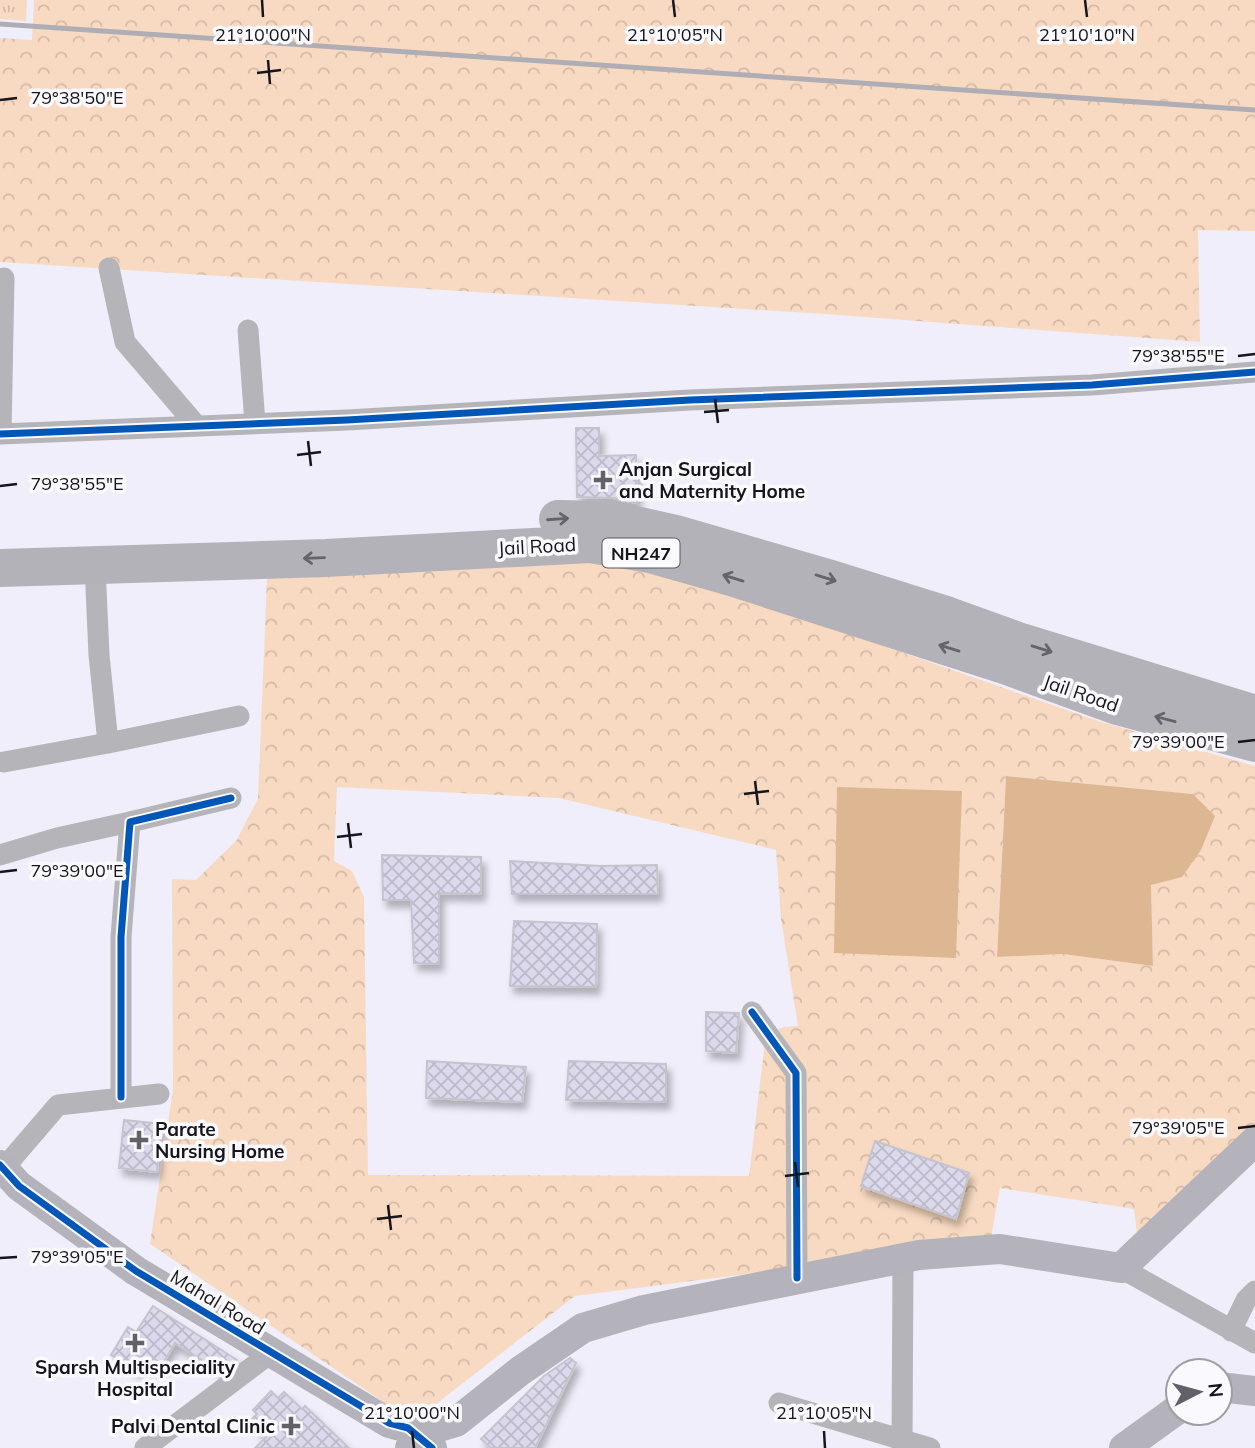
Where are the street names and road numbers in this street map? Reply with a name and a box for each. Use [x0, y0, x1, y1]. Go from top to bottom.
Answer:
street label: Jail Road [497, 532, 577, 560]
road number: NH247 [602, 538, 680, 568]
street label: Jail Road [1040, 669, 1122, 717]
street label: Mahal Road [166, 1264, 270, 1340]

